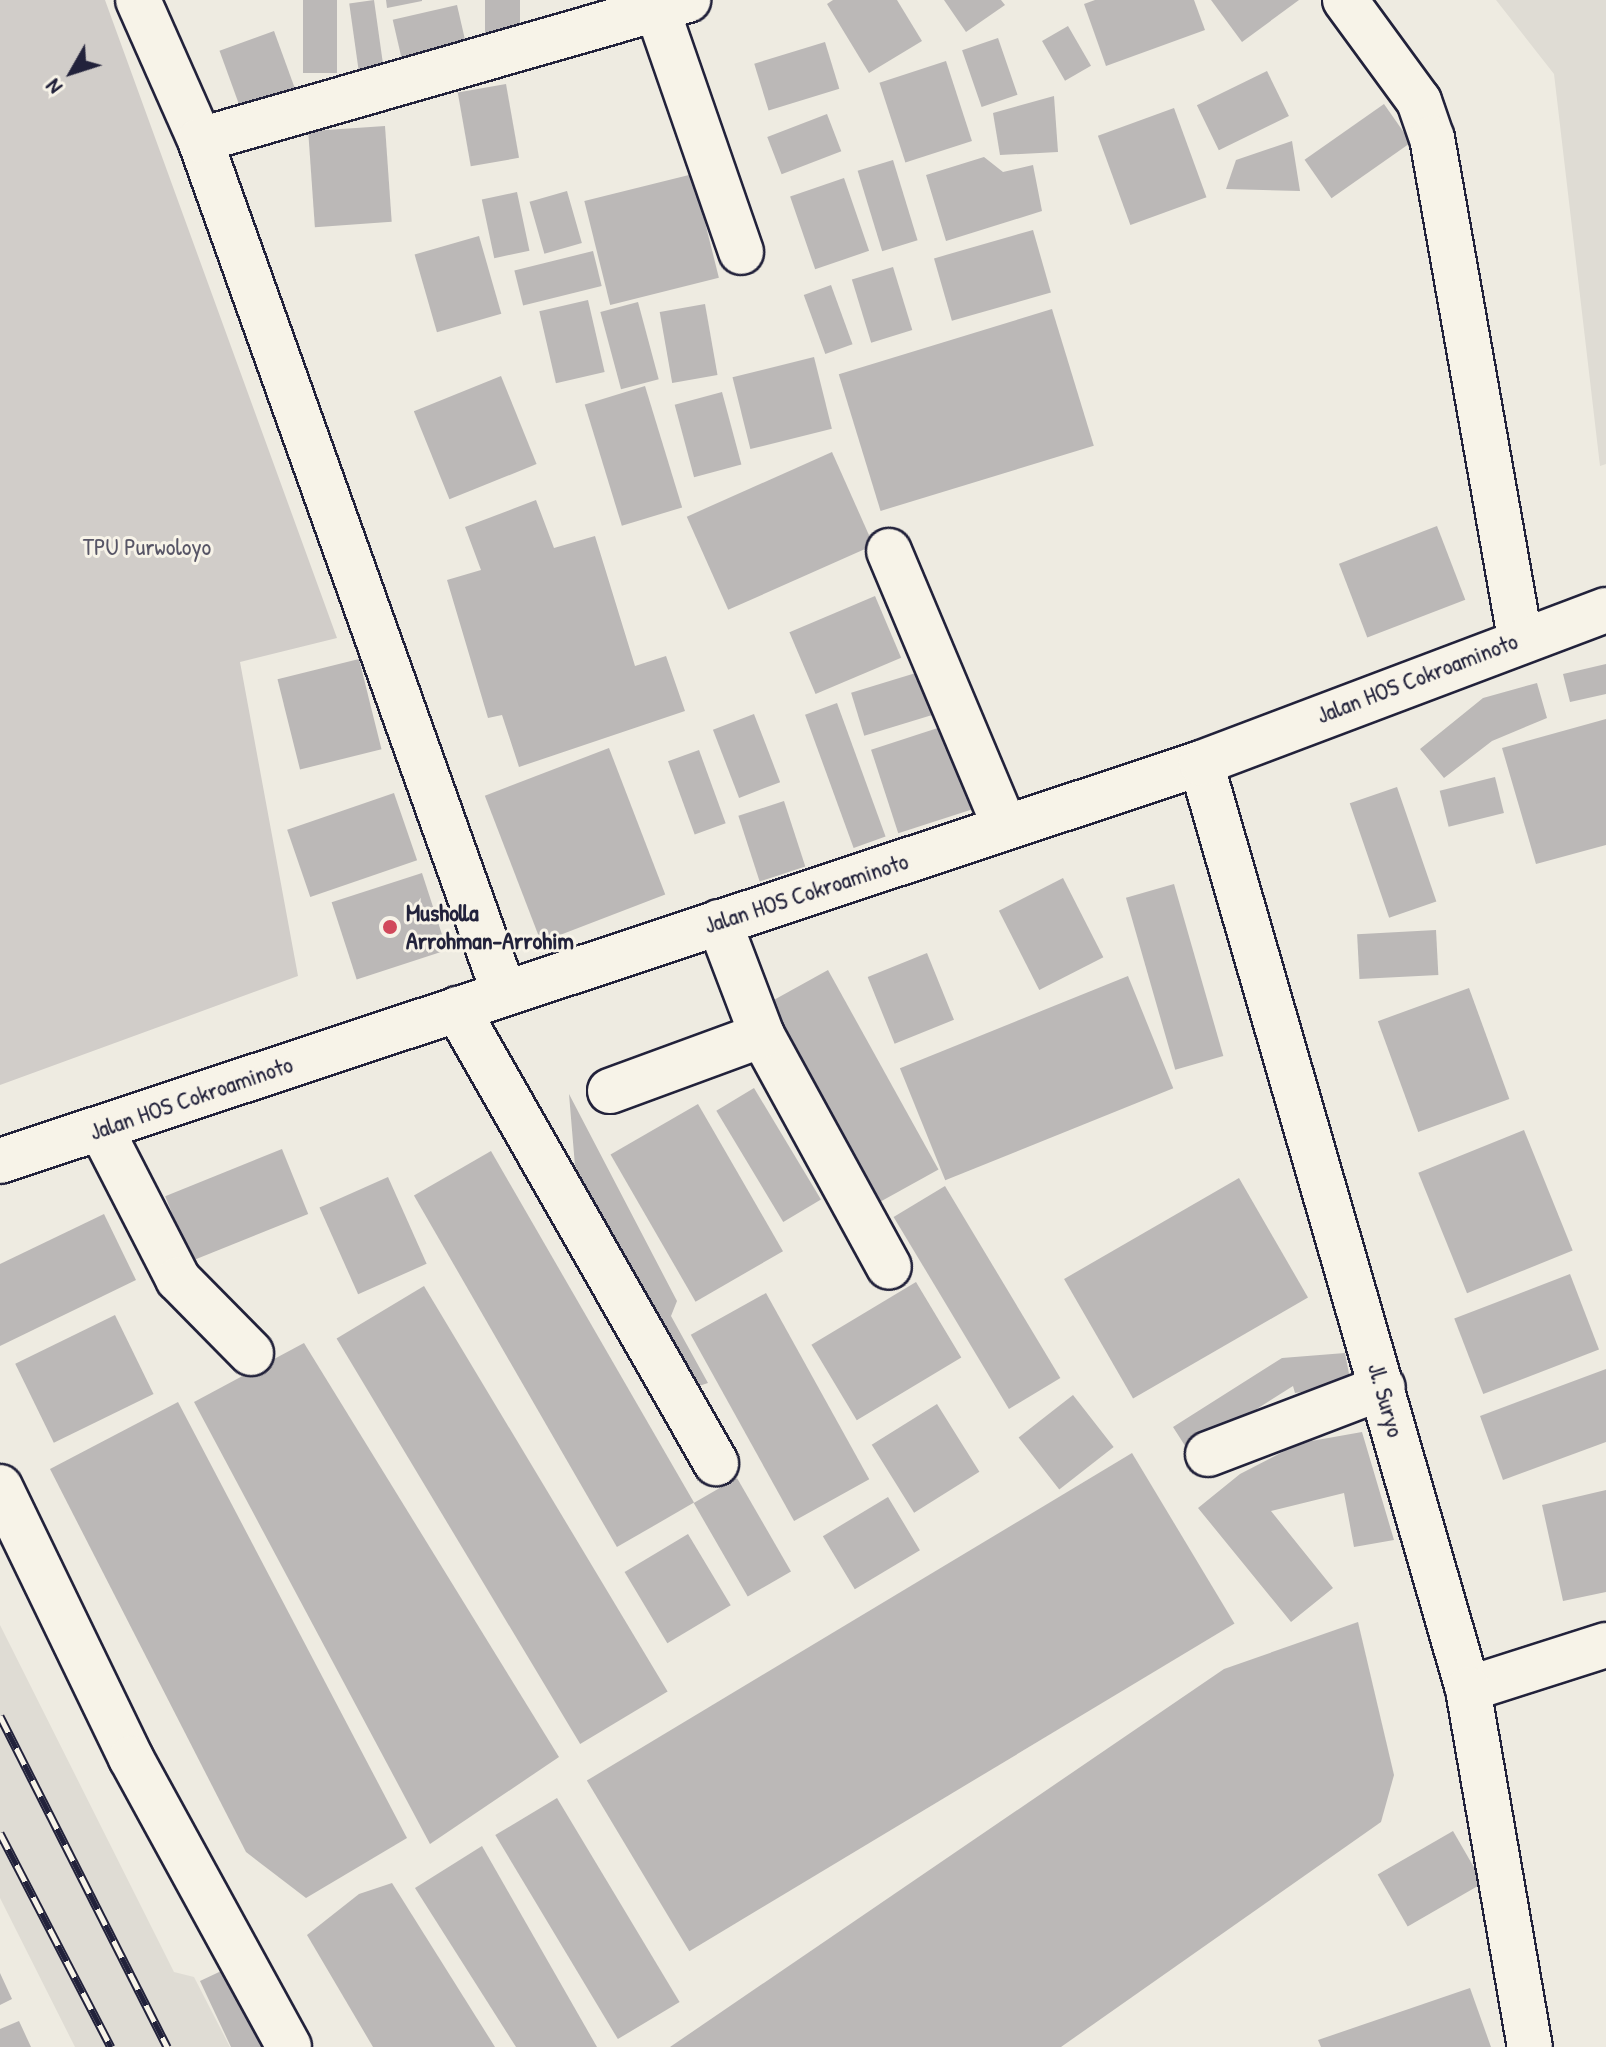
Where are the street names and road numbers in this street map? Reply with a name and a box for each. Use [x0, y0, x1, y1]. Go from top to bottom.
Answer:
street label: Jalan HOS Cokroaminoto [1313, 626, 1521, 730]
street label: Jalan HOS Cokroaminoto [700, 846, 912, 940]
street label: Jalan HOS Cokroaminoto [86, 1050, 296, 1146]
street label: Jl. Suryo [1362, 1360, 1410, 1440]

